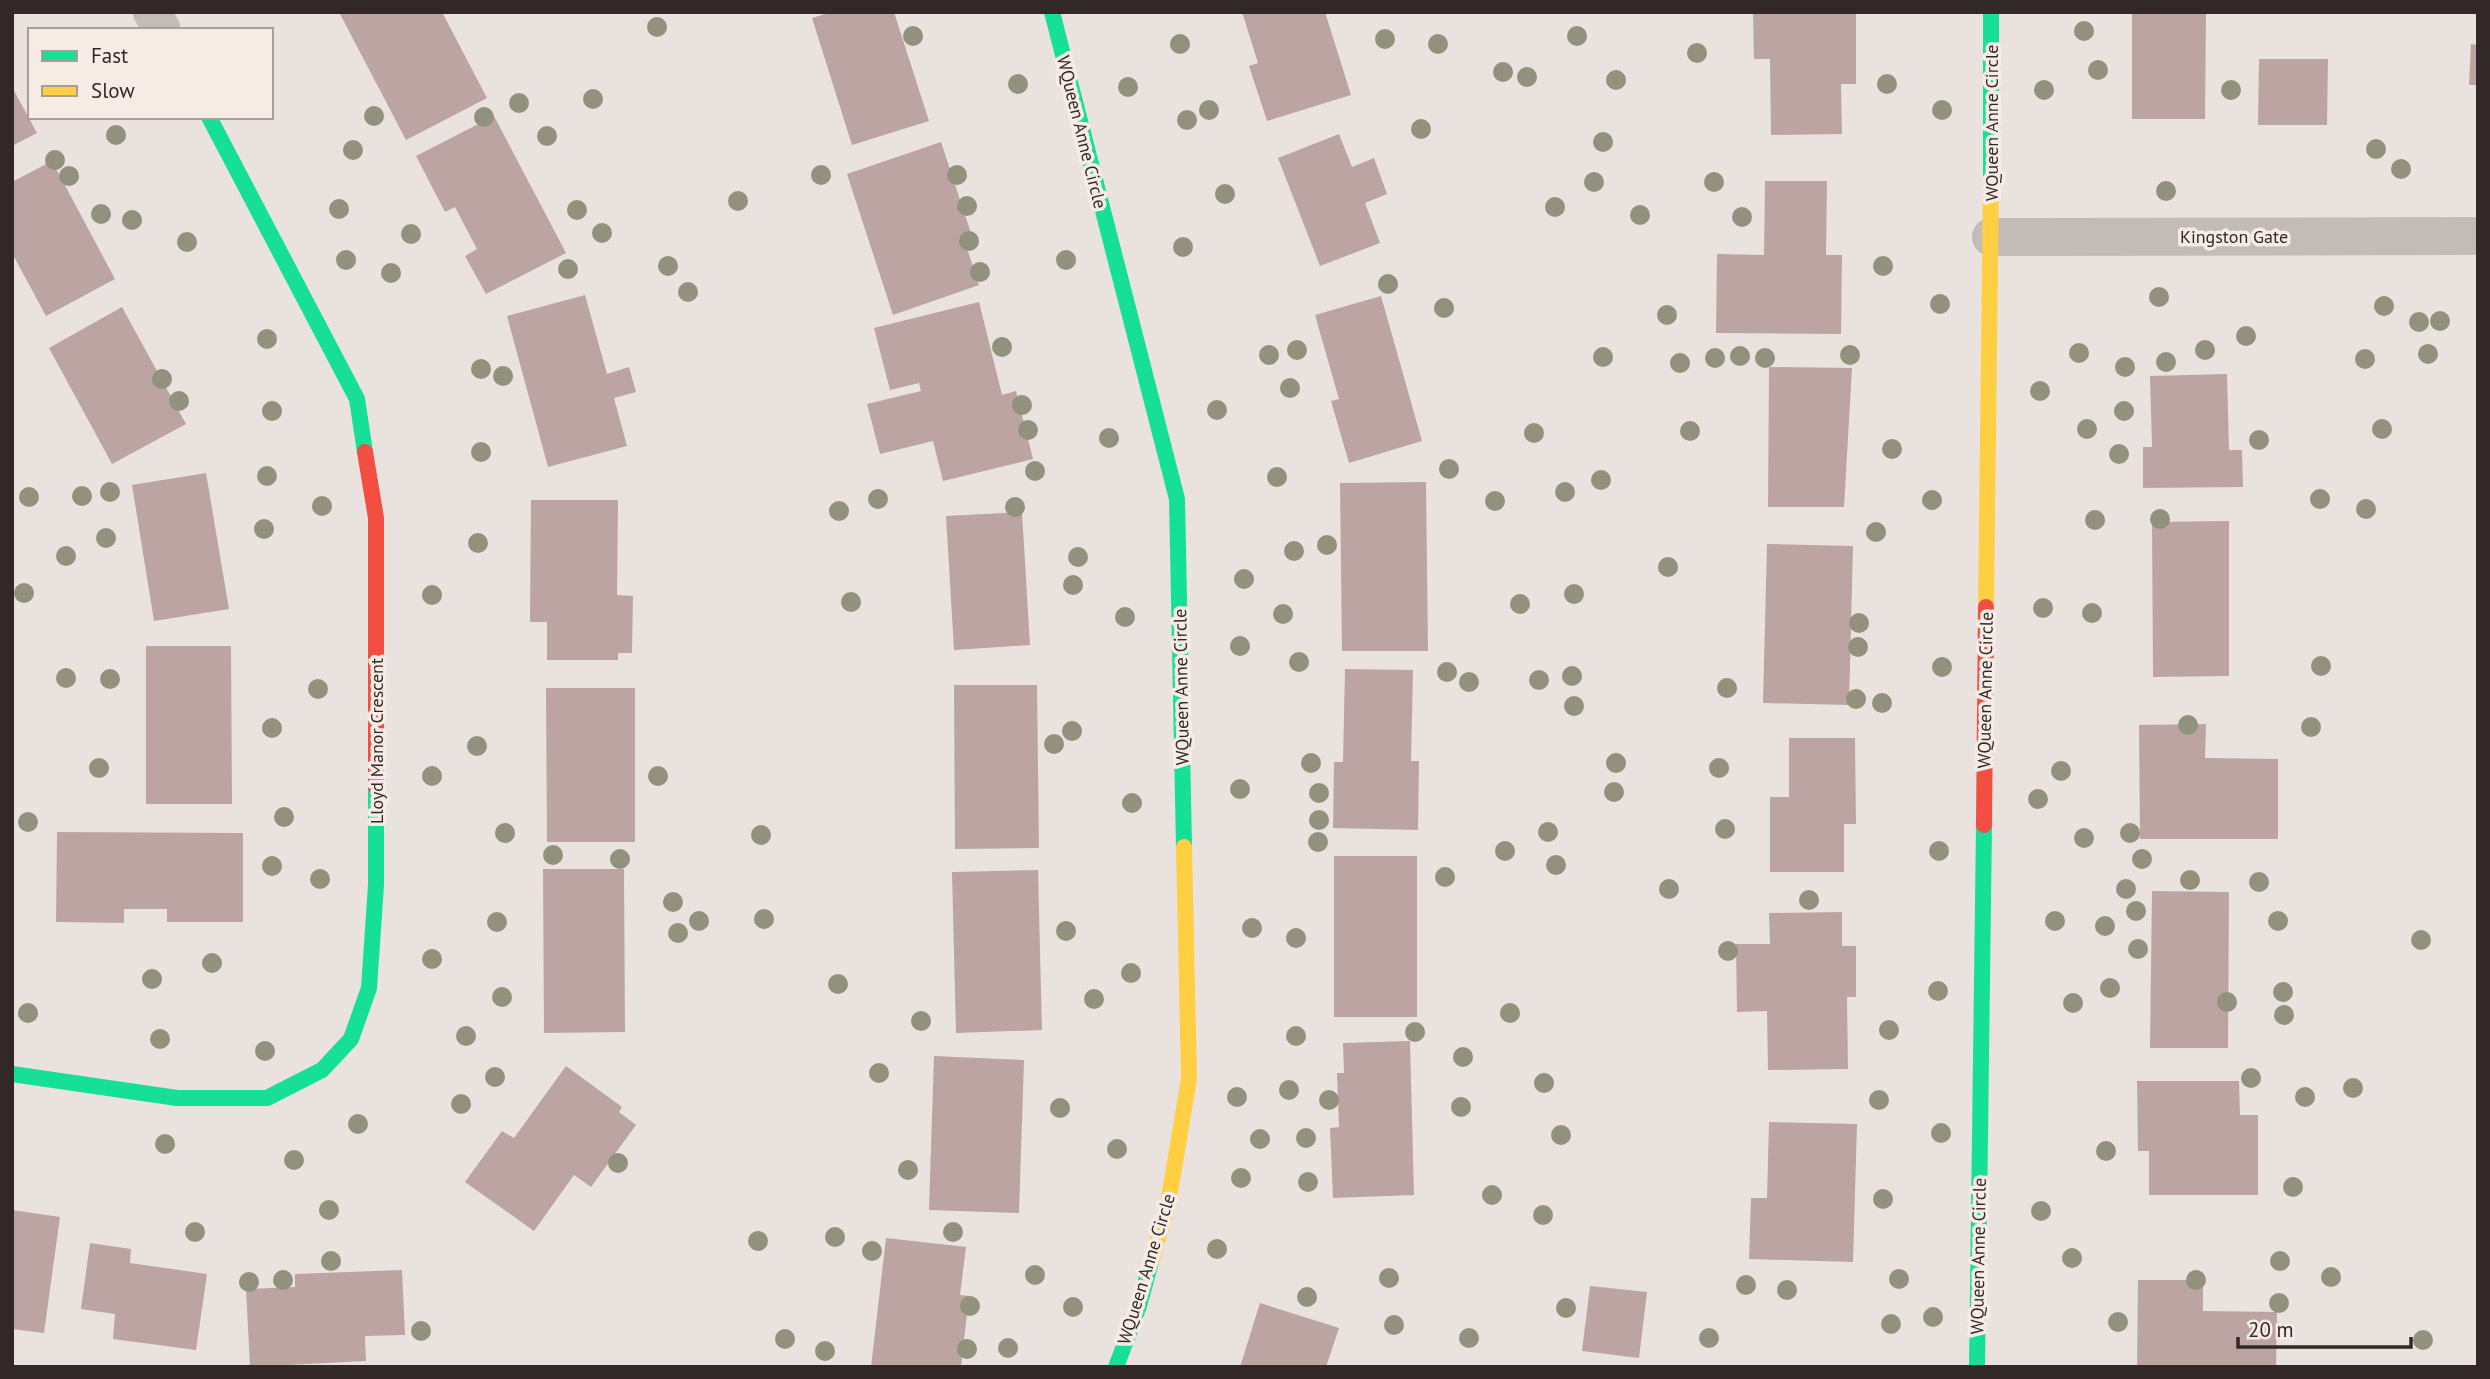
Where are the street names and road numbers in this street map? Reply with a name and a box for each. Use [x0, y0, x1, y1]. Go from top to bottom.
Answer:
street label: WQueen Anne Circle [1980, 45, 2003, 201]
street label: WQueen Anne Circle [1052, 53, 1112, 211]
street label: Kingston Gate [2180, 225, 2288, 248]
street label: WQueen Anne Circle [1168, 608, 1194, 766]
street label: WQueen Anne Circle [1972, 611, 1998, 769]
street label: Lloyd Manor Crescent [365, 658, 388, 824]
street label: WQueen Anne Circle [1965, 1177, 1991, 1335]
street label: WQueen Anne Circle [1112, 1191, 1180, 1347]

